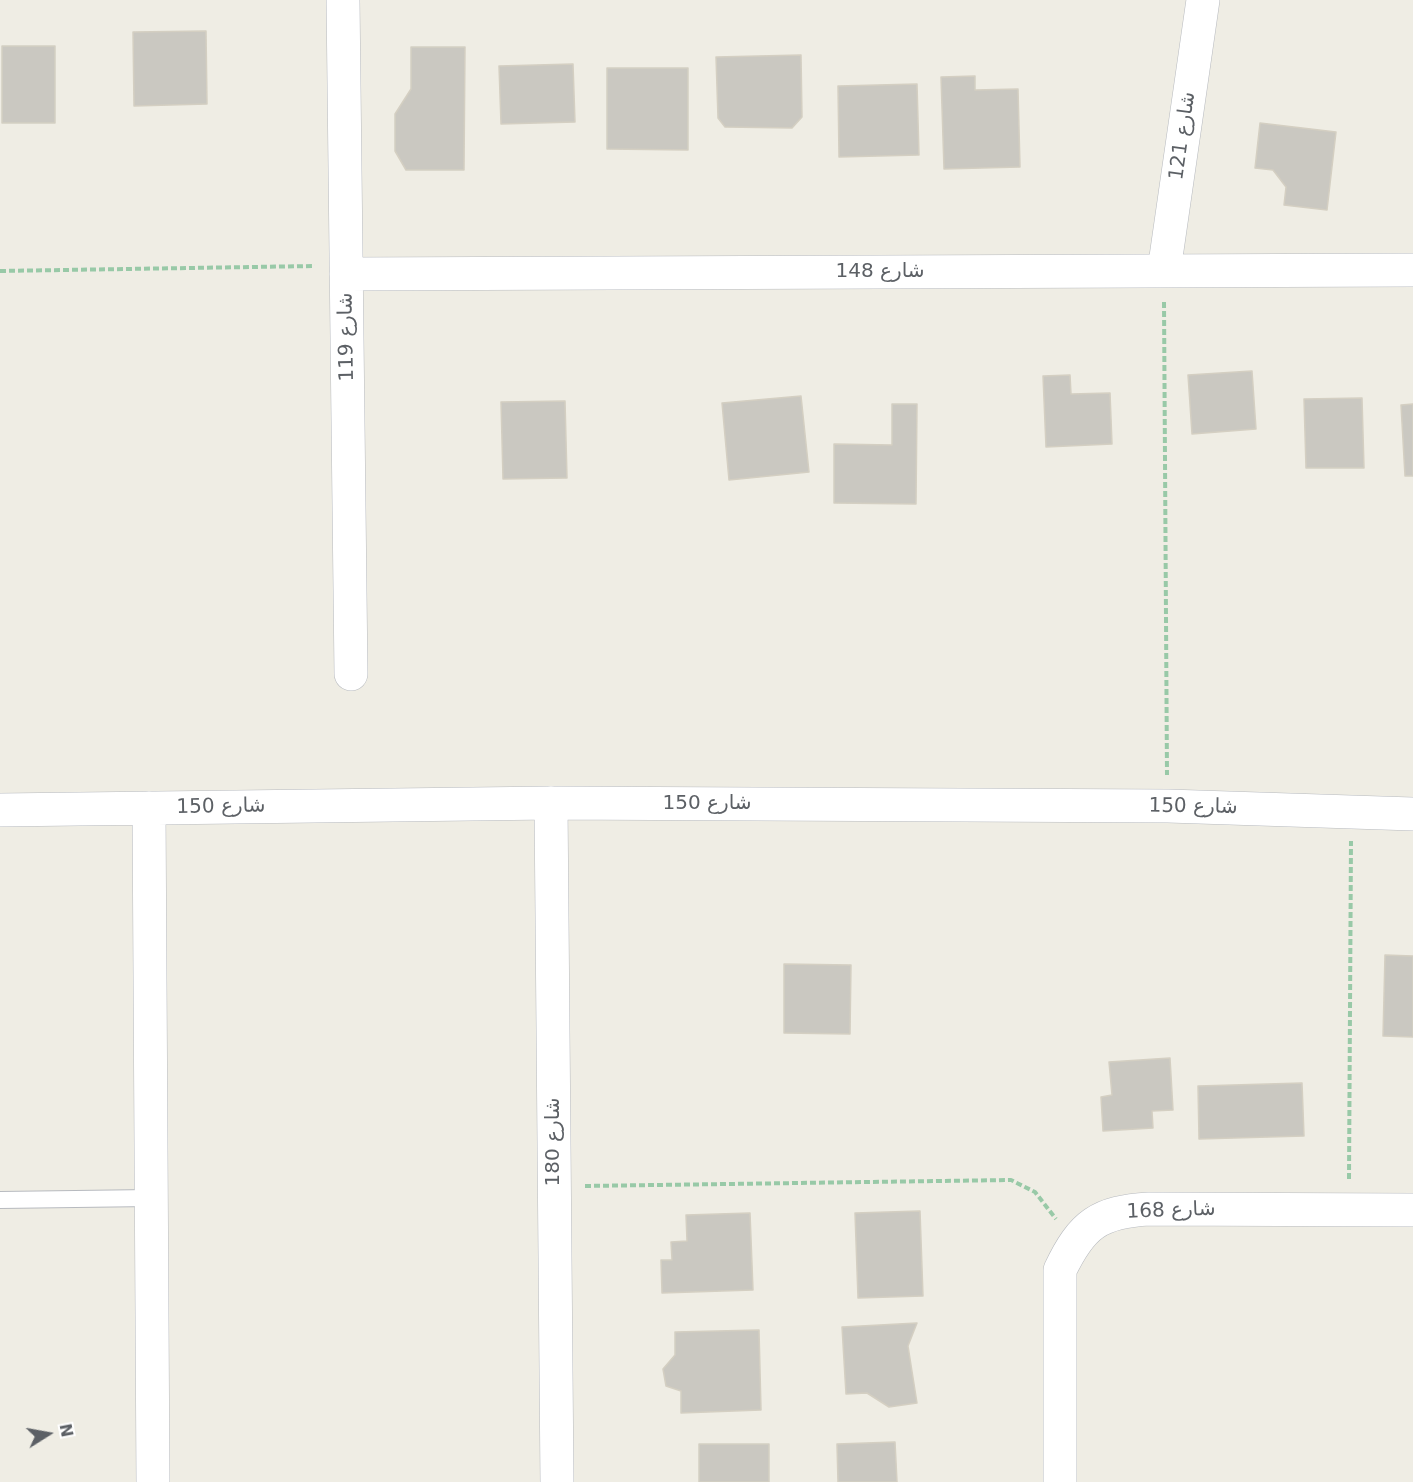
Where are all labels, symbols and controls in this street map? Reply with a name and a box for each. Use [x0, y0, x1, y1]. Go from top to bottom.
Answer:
street label: شارع 121 [1165, 90, 1201, 182]
street label: شارع 148 [836, 260, 924, 284]
street label: شارع 119 [334, 292, 360, 382]
street label: شارع 150 [663, 792, 751, 816]
street label: شارع 150 [176, 794, 266, 820]
street label: شارع 150 [1148, 794, 1238, 820]
street label: شارع 180 [542, 1098, 566, 1186]
street label: شارع 168 [1126, 1197, 1216, 1225]
north arrow [18, 1404, 78, 1464]
text: N [56, 1422, 77, 1439]

